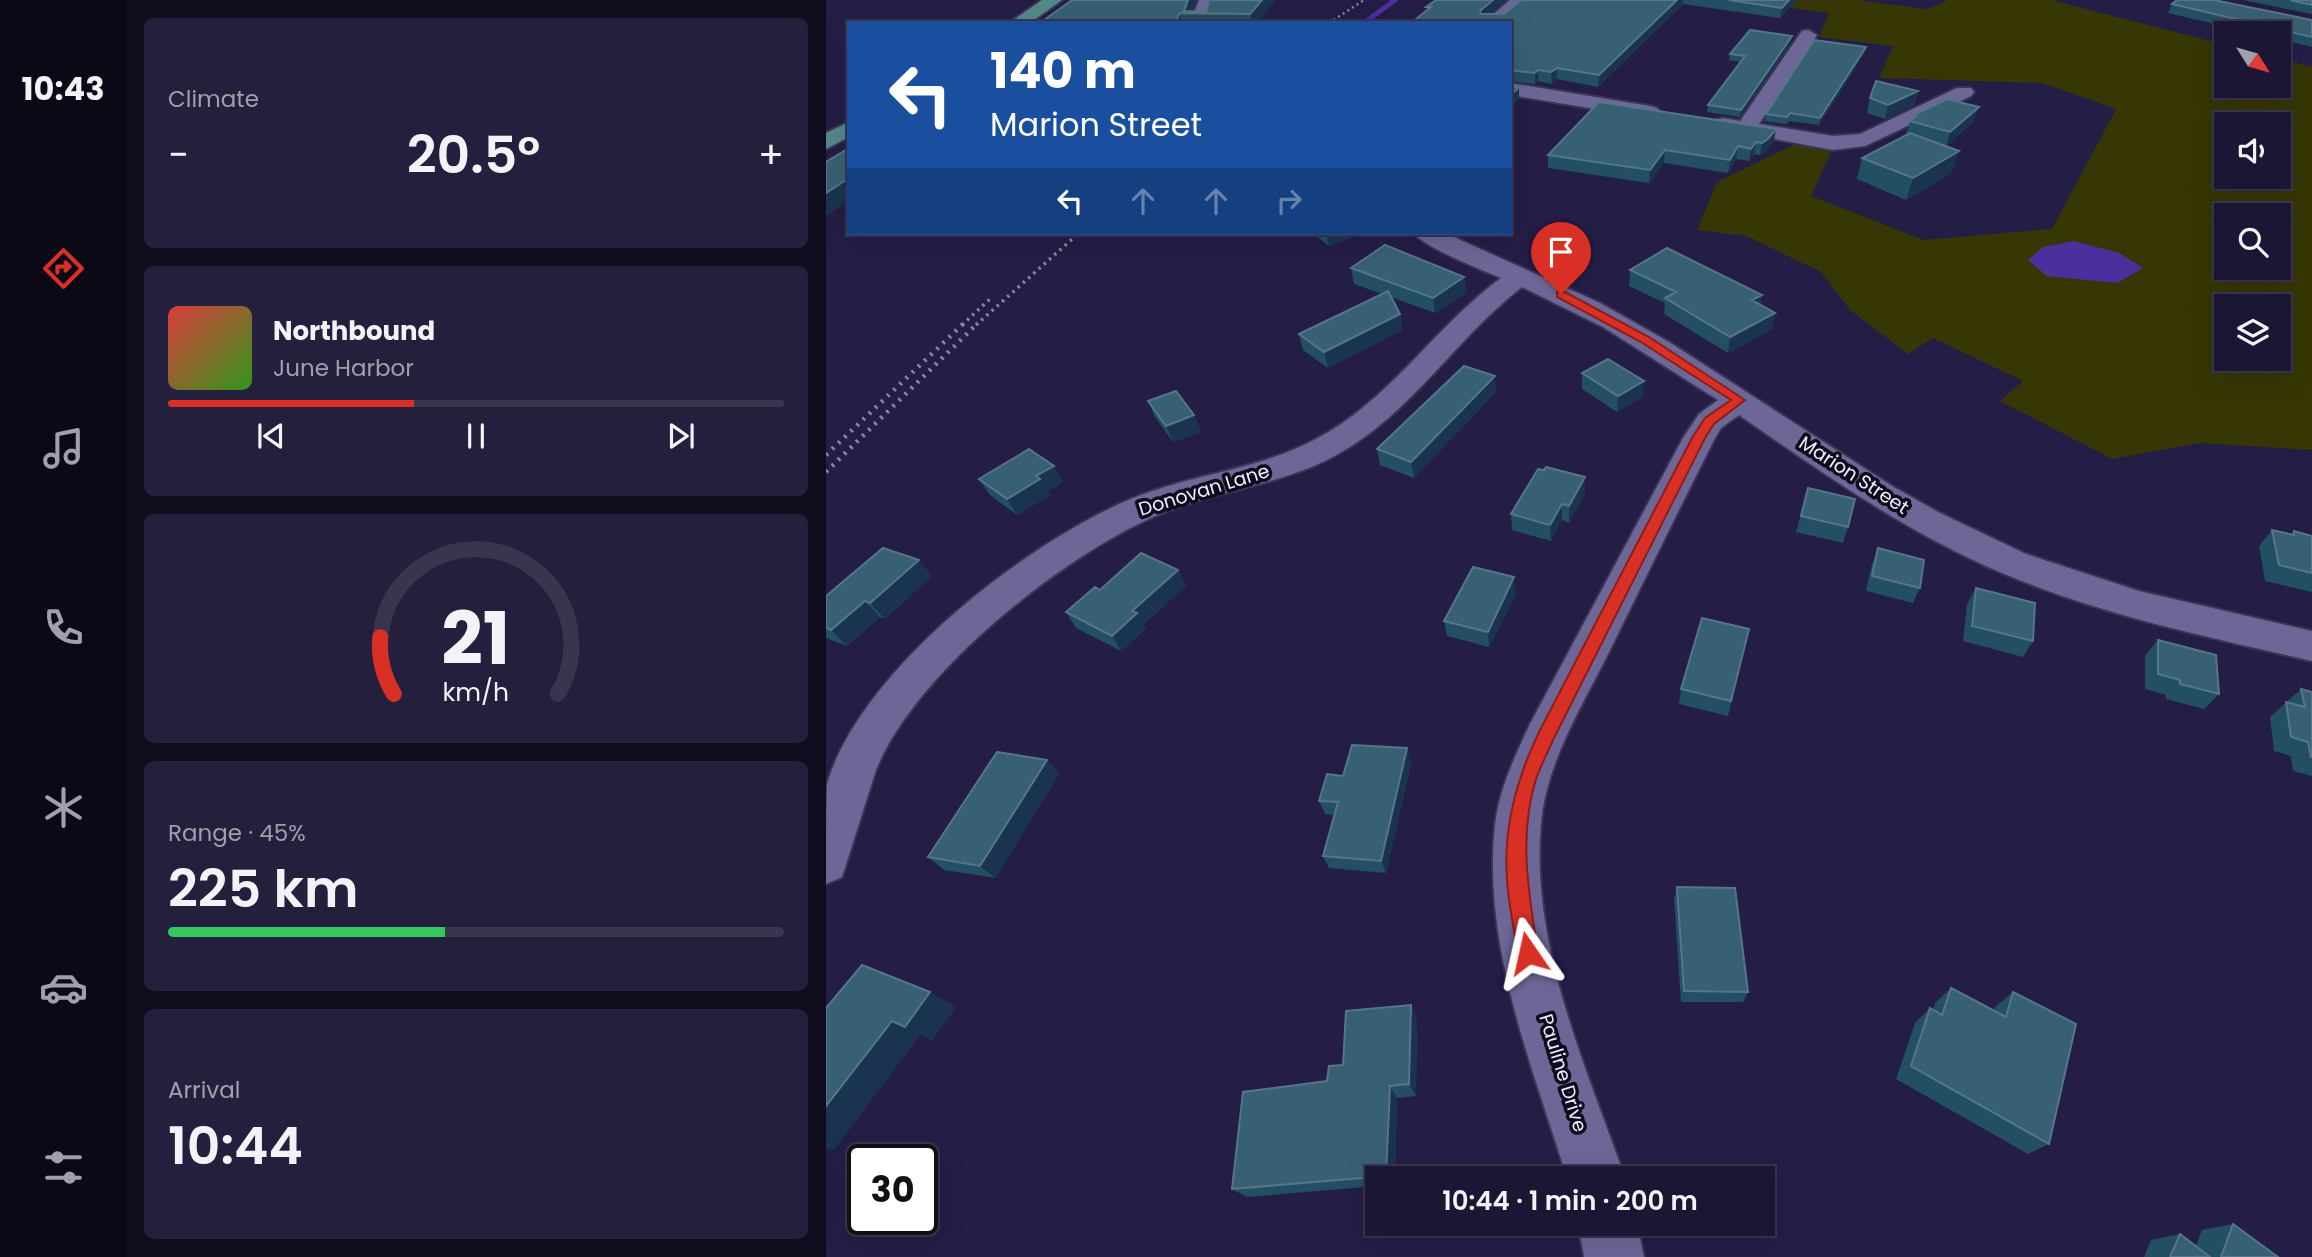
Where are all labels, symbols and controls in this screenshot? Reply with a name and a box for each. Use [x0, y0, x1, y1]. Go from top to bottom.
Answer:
north arrow [2214, 21, 2291, 98]
map controls [2214, 21, 2291, 371]
text: 140 m [990, 37, 1136, 105]
icon: left [875, 49, 966, 140]
text: 10:43 [21, 66, 105, 111]
text: Climate [168, 83, 259, 115]
text: Marion Street [990, 102, 1202, 147]
button: sound [2214, 112, 2291, 189]
text: 20.5° [407, 118, 540, 191]
text: − [168, 128, 189, 181]
text: + [758, 128, 784, 181]
icon: left [1051, 182, 1089, 220]
icon: ahead [1124, 182, 1162, 220]
icon: ahead [1197, 182, 1235, 220]
icon: right [1270, 182, 1308, 220]
button: search [2214, 203, 2291, 280]
pin [1531, 222, 1591, 294]
icon: arrive [1542, 233, 1580, 271]
icon: directions [39, 244, 88, 293]
button: layers [2214, 294, 2291, 371]
text: Northbound [273, 313, 435, 349]
text: June Harbor [273, 352, 414, 384]
icon: previous [252, 417, 290, 455]
icon: pause [457, 417, 495, 455]
icon: next [662, 417, 700, 455]
icon: music [39, 424, 88, 473]
street label: Marion Street [1794, 429, 1914, 521]
street label: Donovan Lane [1135, 457, 1273, 523]
text: 21 [442, 589, 510, 690]
icon: phone [39, 603, 88, 652]
text: km/h [443, 675, 509, 710]
icon: climate [39, 783, 88, 832]
text: Range · 45% [168, 817, 306, 849]
text: 225 km [168, 852, 358, 925]
position arrow [1491, 916, 1565, 990]
icon: car [39, 963, 88, 1012]
street label: Pauline Drive [1532, 1011, 1594, 1135]
text: Arrival [168, 1074, 240, 1106]
text: 10:44 [168, 1109, 303, 1182]
icon: filters [39, 1143, 88, 1192]
speed limit sign: 30 [847, 1144, 938, 1235]
text: 10:44 · 1 min · 200 m [1442, 1183, 1698, 1219]

